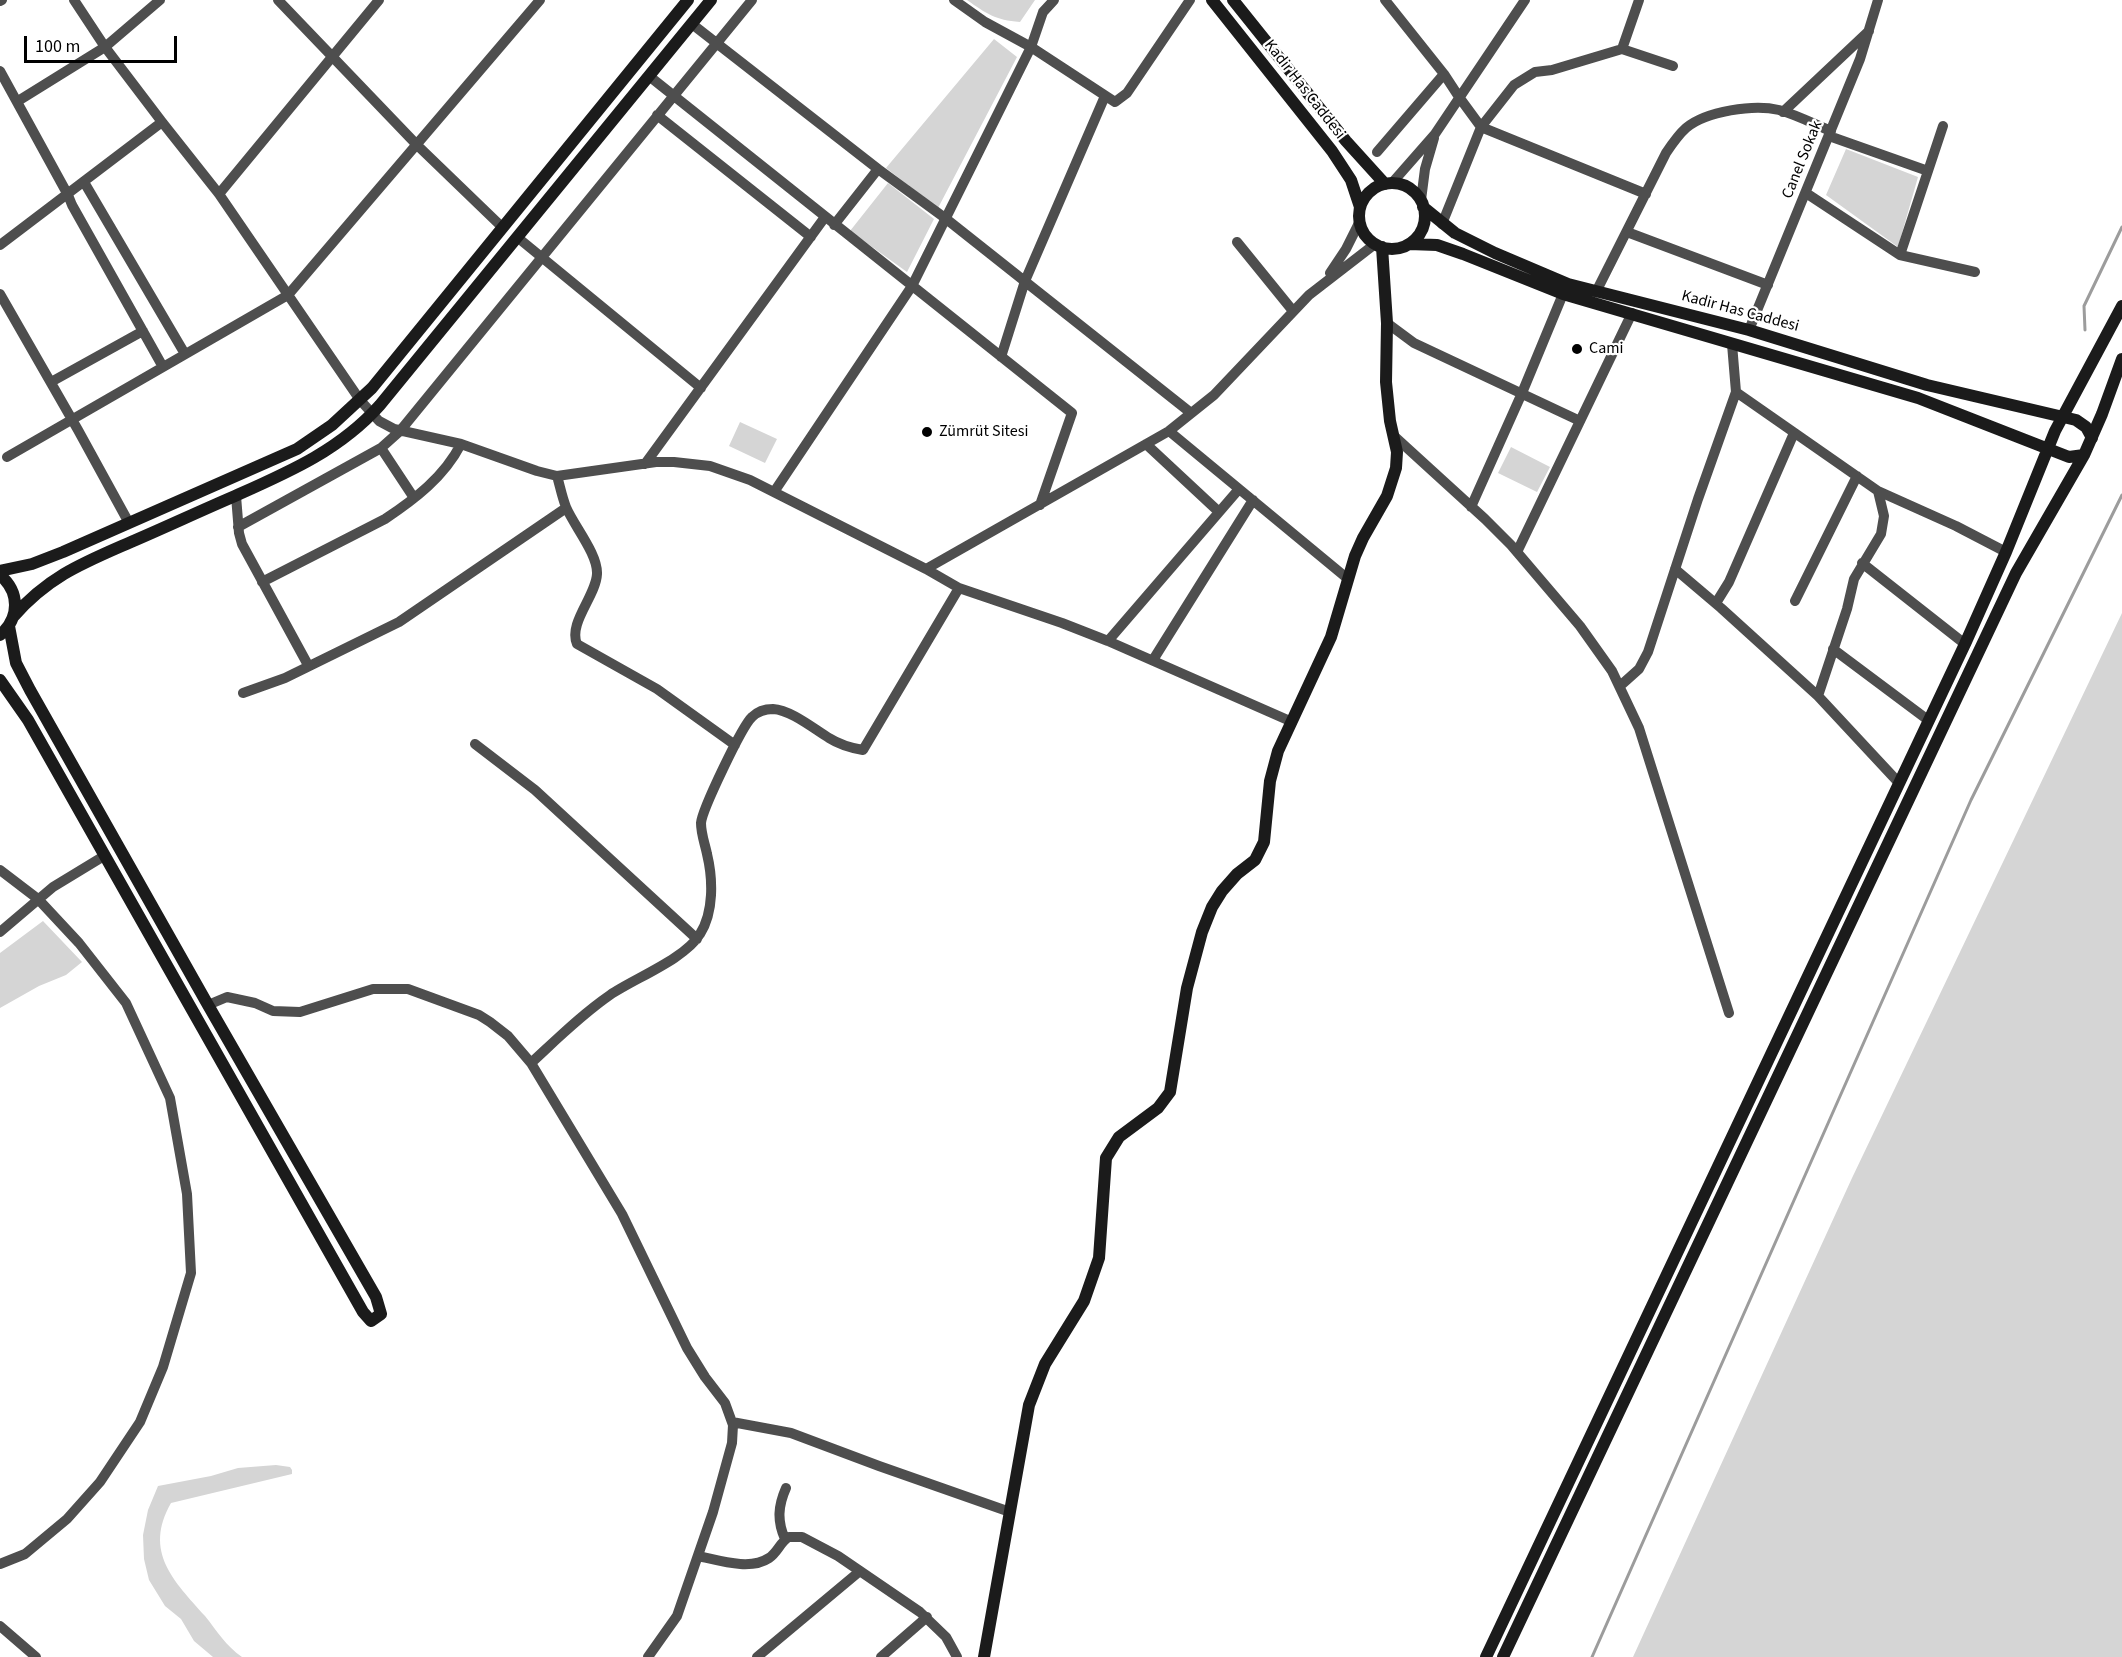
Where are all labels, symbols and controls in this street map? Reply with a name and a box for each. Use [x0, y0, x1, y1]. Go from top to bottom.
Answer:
scale bar [27, 24, 180, 62]
text: 100 m [35, 34, 80, 59]
street label: Kadir Has Caddesi [1259, 36, 1349, 144]
street label: Canel Sokak [1779, 118, 1827, 202]
street label: Kadir Has Caddesi [1679, 287, 1801, 337]
place label: Cami [1589, 339, 1623, 359]
marker: Cami [1570, 342, 1584, 356]
place label: Zümrüt Sitesi [939, 422, 1028, 442]
marker: Zümrüt Sitesi [920, 425, 934, 439]

